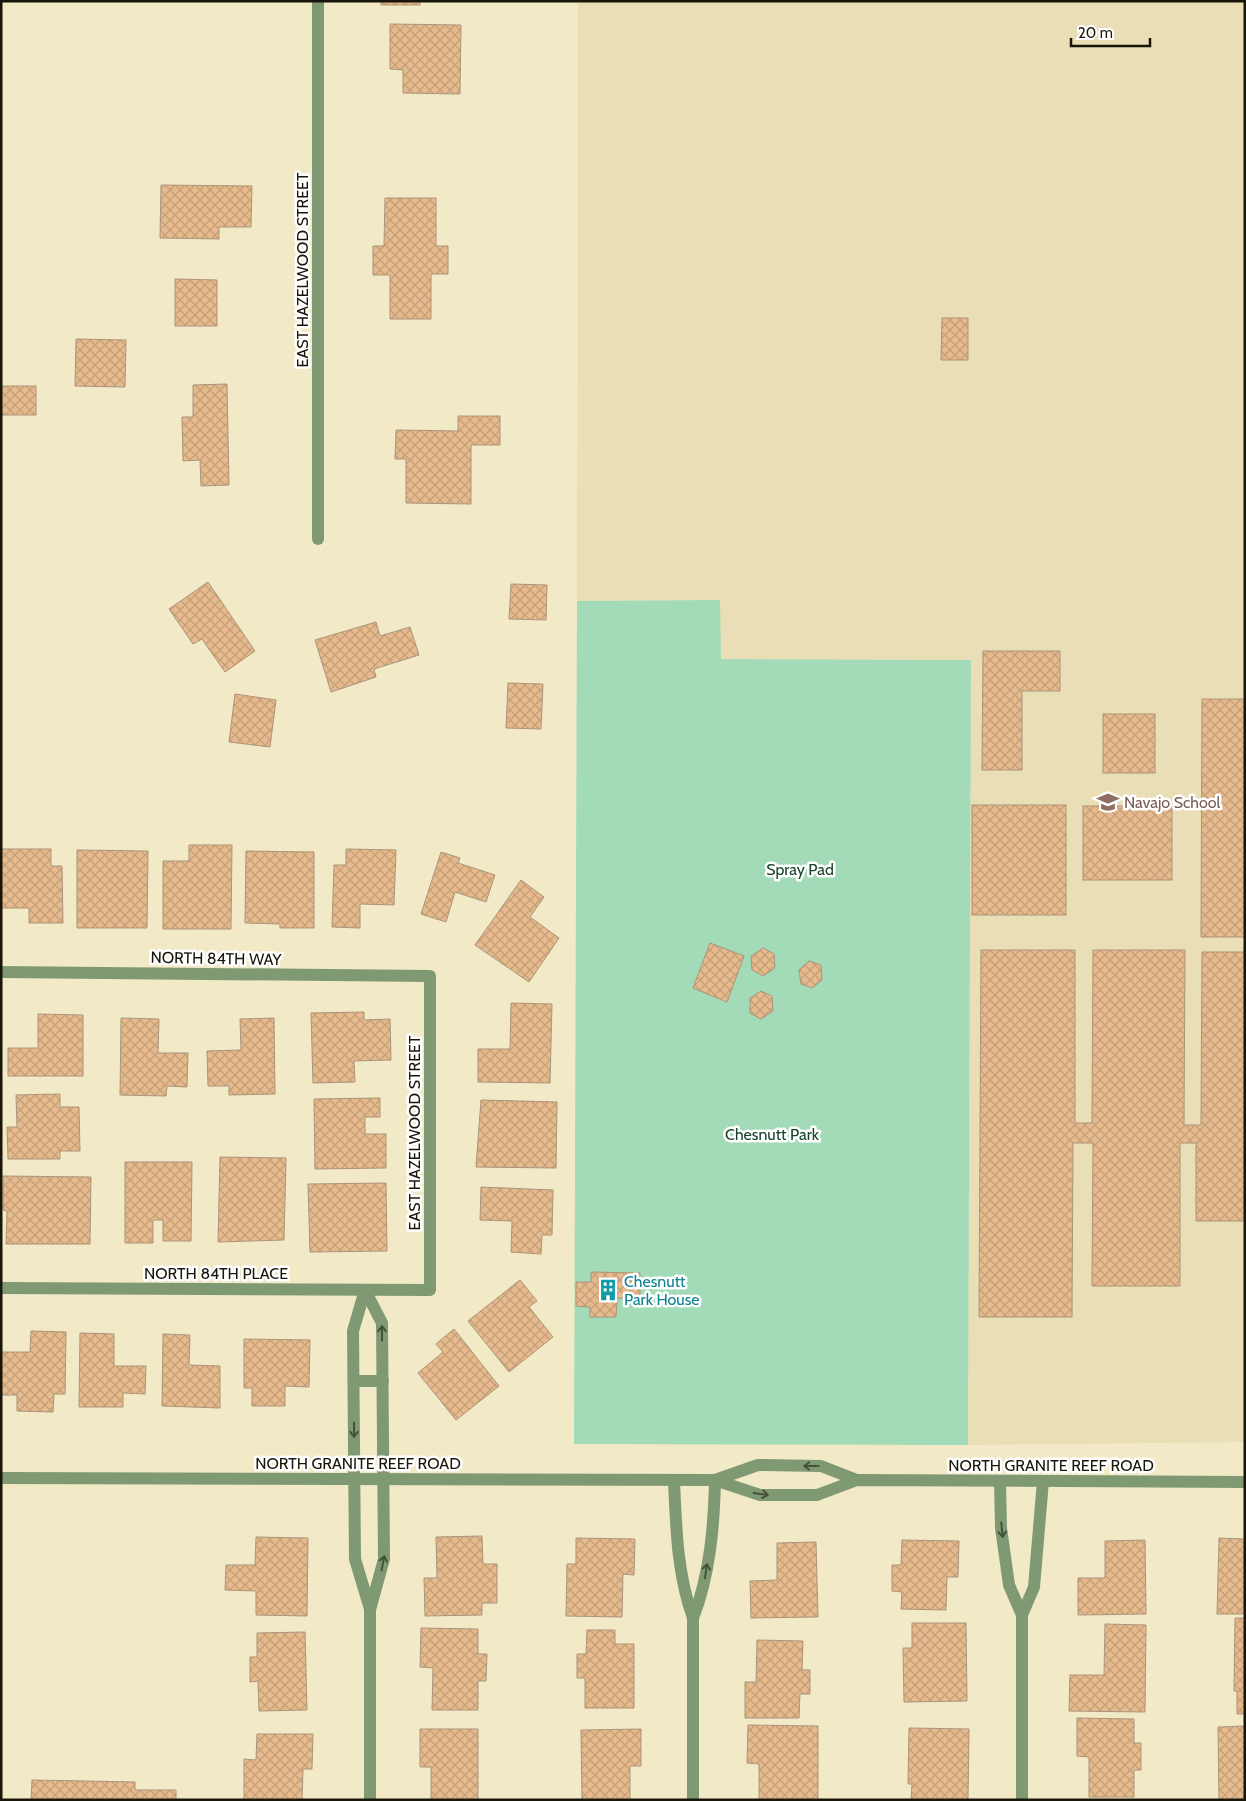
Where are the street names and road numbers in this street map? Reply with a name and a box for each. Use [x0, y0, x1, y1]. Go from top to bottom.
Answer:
street label: EAST HAZELWOOD STREET [293, 172, 312, 367]
street label: NORTH 84TH WAY [150, 948, 283, 969]
street label: EAST HAZELWOOD STREET [405, 1035, 424, 1230]
street label: NORTH 84TH PLACE [144, 1264, 288, 1283]
street label: NORTH GRANITE REEF ROAD [255, 1454, 461, 1473]
street label: NORTH GRANITE REEF ROAD [948, 1456, 1154, 1475]

